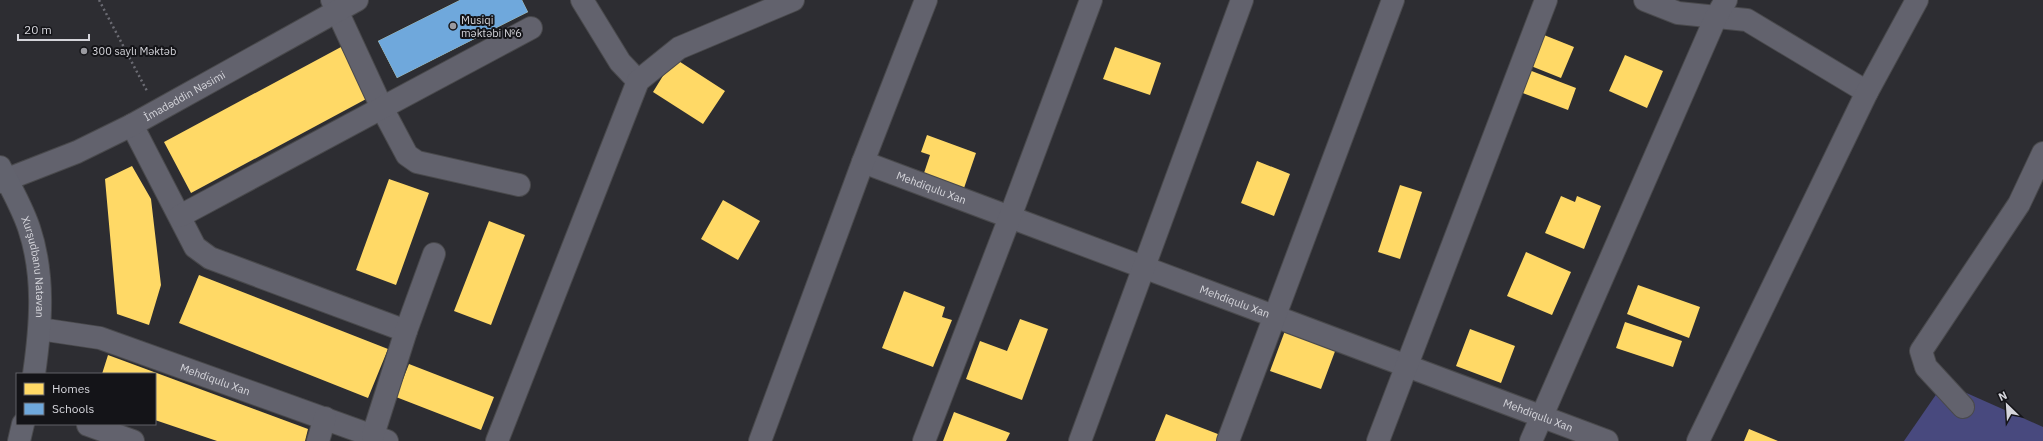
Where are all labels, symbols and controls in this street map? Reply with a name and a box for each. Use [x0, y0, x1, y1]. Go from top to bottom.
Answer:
place label: Musiqi məktəbi №6 [461, 13, 522, 40]
scale bar [18, 16, 89, 42]
marker: Musiqi məktəbi №6 [448, 21, 458, 31]
text: 20 m [24, 22, 52, 37]
place label: 300 saylı Məktəb [92, 44, 176, 58]
marker: 300 saylı Məktəb [79, 46, 89, 56]
street label: İmadəddin Nəsimi [141, 68, 228, 124]
street label: Mehdiqulu Xan [894, 168, 968, 207]
street label: Xurşudbanu Natəvan [18, 214, 47, 318]
street label: Mehdiqulu Xan [1198, 282, 1272, 321]
street label: Mehdiqulu Xan [178, 360, 252, 398]
legend [16, 373, 156, 425]
text: Homes [52, 381, 90, 396]
north arrow [1987, 385, 2027, 425]
text: N [1996, 388, 2009, 404]
street label: Mehdiqulu Xan [1501, 396, 1575, 435]
text: Schools [52, 401, 95, 416]

